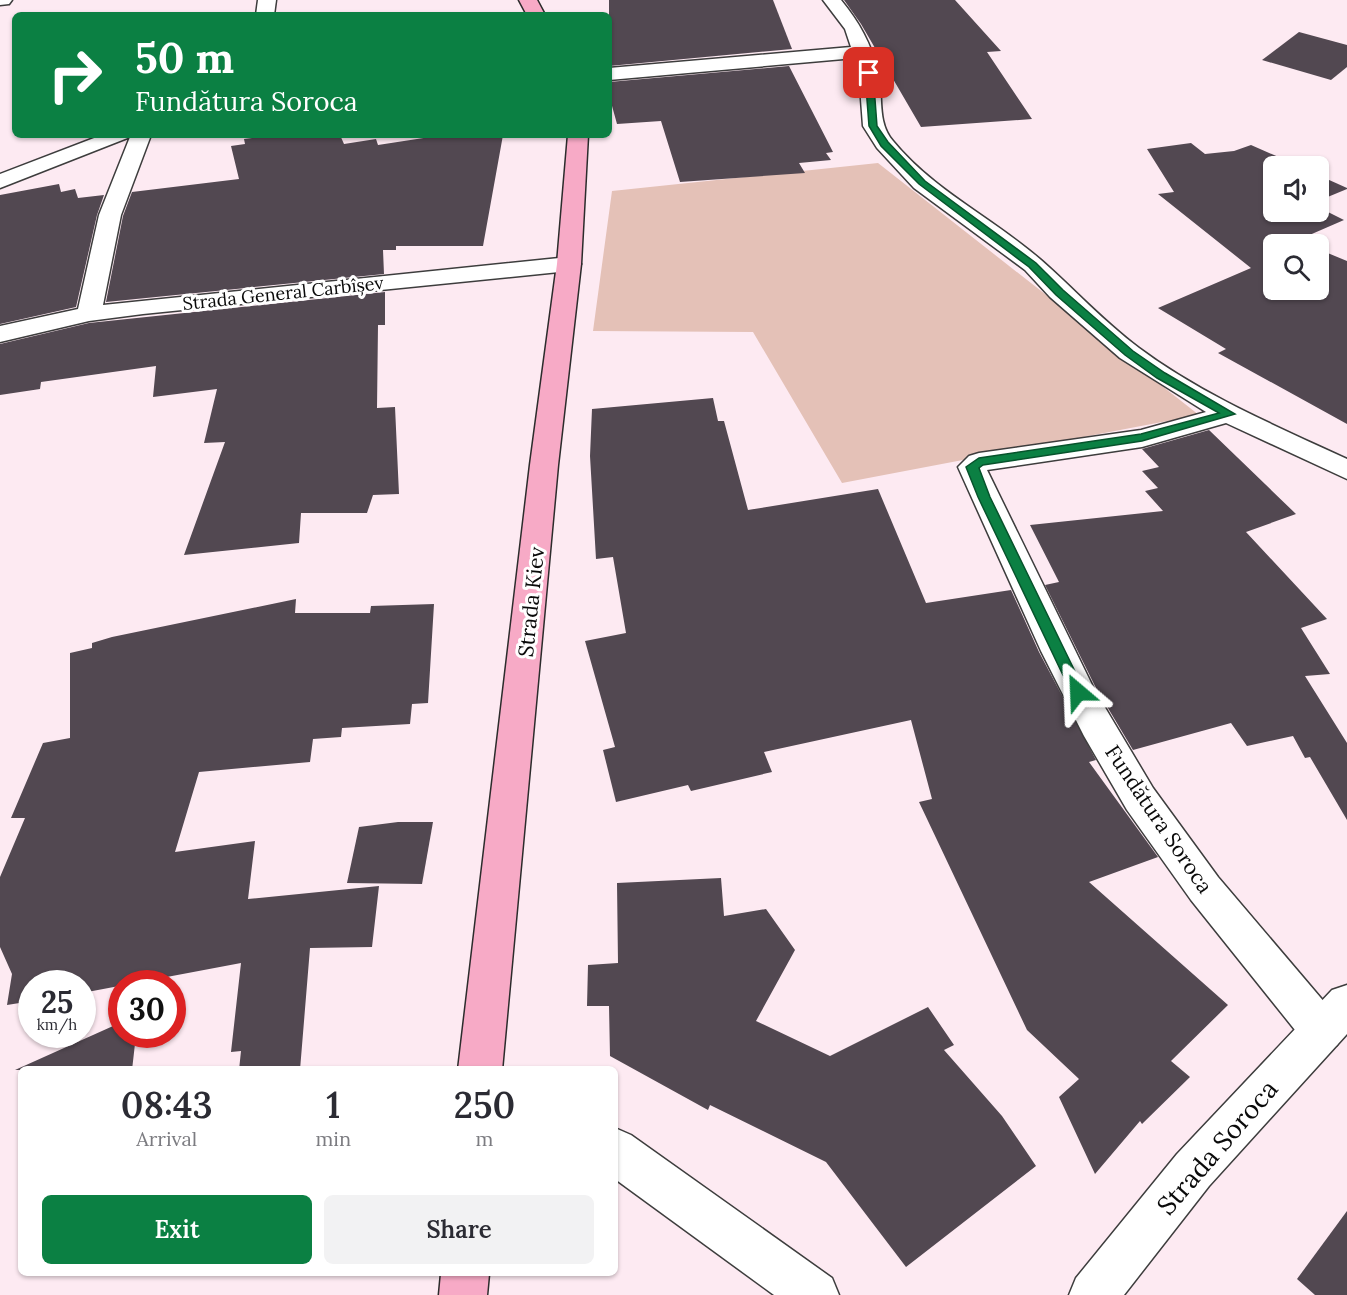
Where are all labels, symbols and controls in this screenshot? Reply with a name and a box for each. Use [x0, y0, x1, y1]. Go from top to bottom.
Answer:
text: 50 m [135, 31, 234, 85]
icon: right [36, 36, 114, 114]
pin [843, 47, 894, 98]
icon: arrive [852, 56, 885, 89]
text: Fundătura Sorocа [135, 84, 358, 118]
map controls [1263, 156, 1329, 300]
button: sound [1263, 156, 1329, 222]
button: search [1263, 234, 1329, 300]
street label: Strada General Carbîșev [181, 271, 385, 315]
street label: Strada Kiev [512, 545, 550, 658]
position arrow [1046, 660, 1110, 724]
street label: Fundătura Sorocа [1099, 740, 1219, 898]
speed limit sign: 30 [108, 970, 186, 1048]
text: 25 [41, 983, 73, 1021]
text: km/h [37, 1015, 77, 1034]
street label: Strada Soroca [1149, 1073, 1285, 1221]
text: 08:43 [121, 1082, 213, 1128]
text: 1 [326, 1082, 340, 1128]
text: 250 [454, 1082, 515, 1128]
text: Arrival [136, 1126, 197, 1151]
text: min [315, 1126, 351, 1151]
text: m [476, 1126, 493, 1151]
button: Exit [42, 1195, 312, 1264]
button: Share [324, 1195, 594, 1264]

